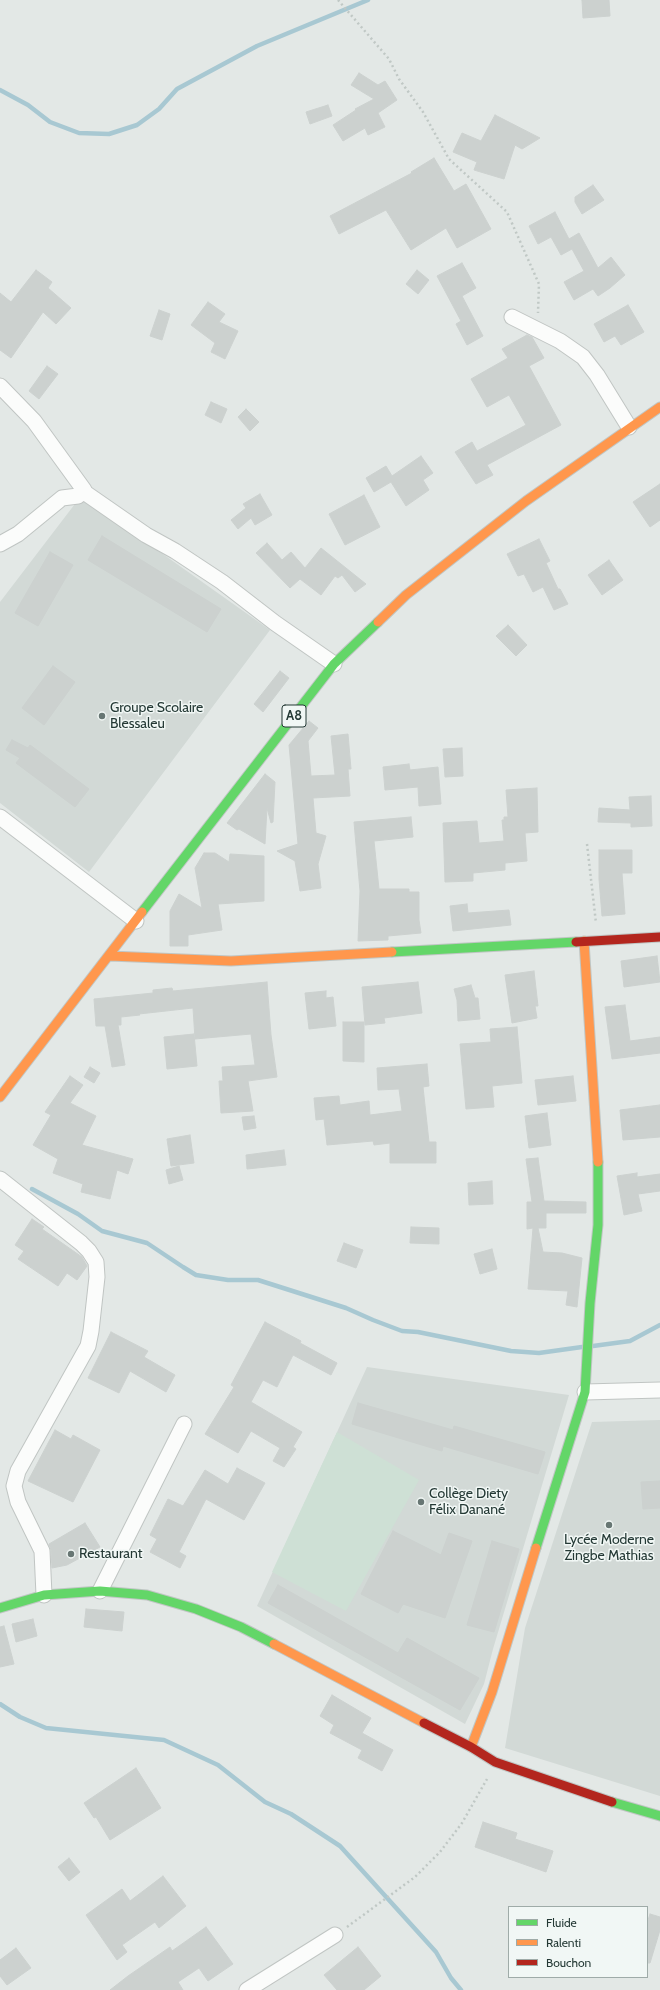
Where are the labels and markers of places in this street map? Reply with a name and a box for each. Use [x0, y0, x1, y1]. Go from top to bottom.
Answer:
place label: Groupe Scolaire Blessaleu [110, 700, 203, 732]
marker: Groupe Scolaire Blessaleu [97, 711, 107, 721]
place label: Collège Diety Félix Danané [429, 1486, 508, 1518]
marker: Collège Diety Félix Danané [416, 1497, 426, 1507]
marker: Lycée Moderne Zingbe Mathias [604, 1520, 614, 1530]
place label: Lycée Moderne Zingbe Mathias [564, 1532, 654, 1564]
place label: Restaurant [79, 1546, 142, 1562]
marker: Restaurant [66, 1549, 76, 1559]

